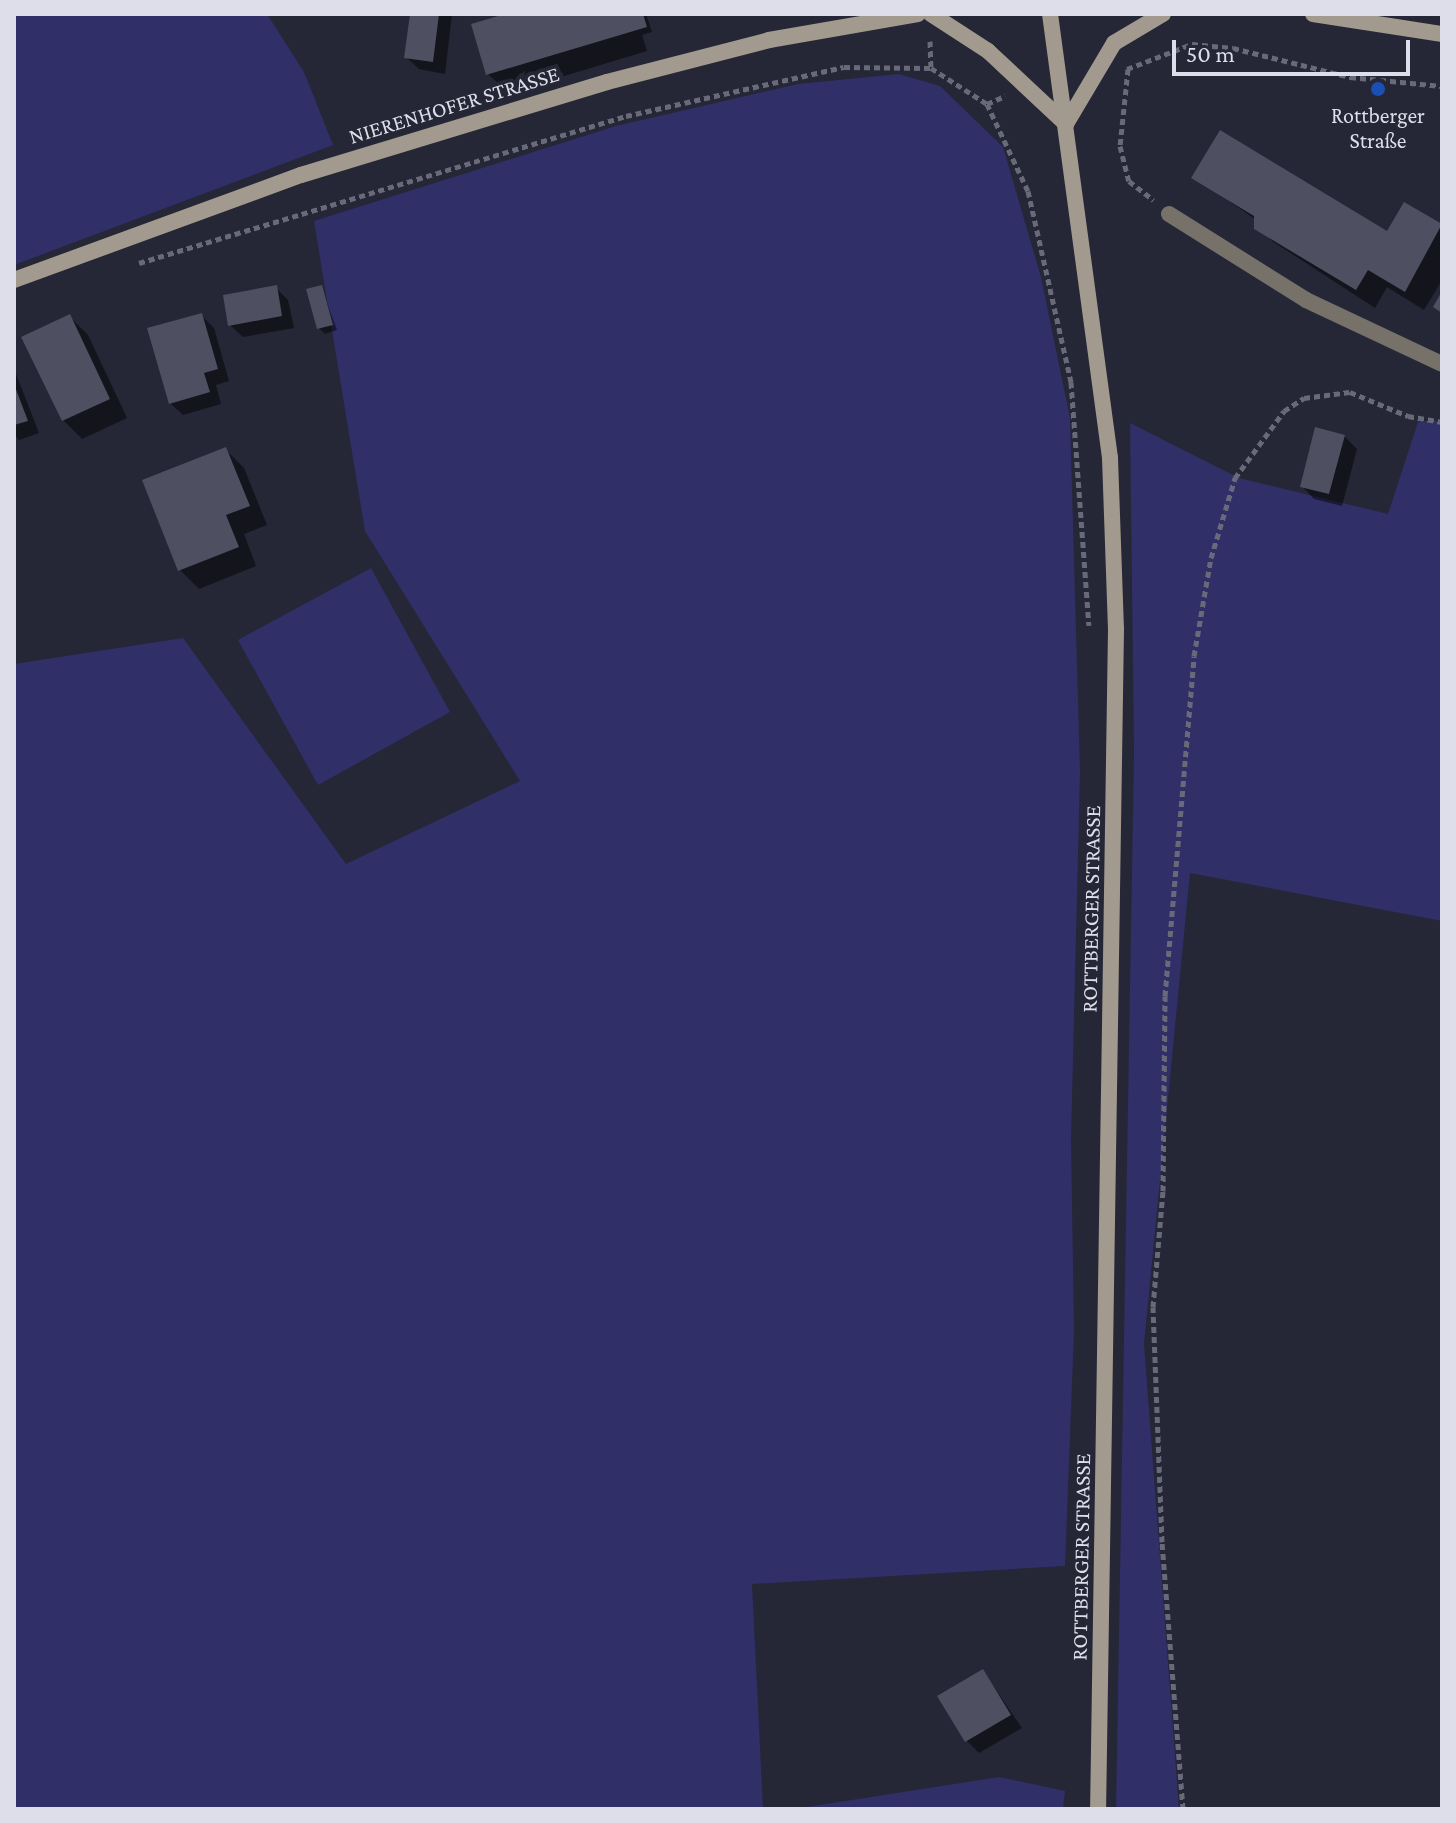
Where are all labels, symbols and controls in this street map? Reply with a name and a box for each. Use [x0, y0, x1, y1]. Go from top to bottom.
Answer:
scale bar [1176, 24, 1414, 74]
text: 50 m [1186, 40, 1235, 67]
street label: NIERENHOFER STRASSE [346, 60, 562, 150]
marker: Rottberger Straße [1369, 80, 1387, 98]
place label: Rottberger Straße [1331, 102, 1425, 154]
street label: ROTTBERGER STRASSE [1076, 805, 1106, 1013]
street label: ROTTBERGER STRASSE [1066, 1453, 1096, 1661]

